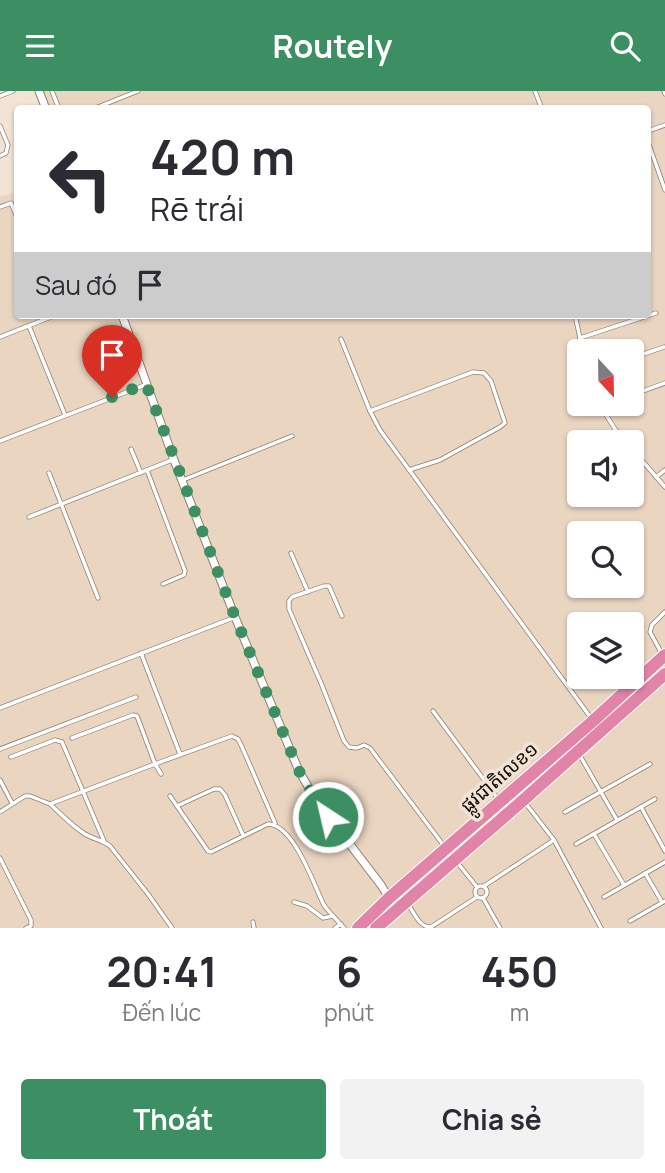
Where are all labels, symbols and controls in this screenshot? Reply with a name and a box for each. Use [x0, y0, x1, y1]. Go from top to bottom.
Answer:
text: Routely [272, 24, 393, 68]
icon: menu [21, 27, 59, 65]
icon: search [606, 27, 644, 65]
text: 420 m [150, 123, 295, 190]
icon: left [35, 133, 126, 224]
text: Rẽ trái [150, 187, 244, 231]
icon: arrive [131, 266, 169, 304]
text: Sau đó [35, 267, 117, 303]
pin [82, 325, 142, 397]
icon: arrive [93, 336, 131, 374]
north arrow [567, 339, 644, 417]
map controls [567, 339, 644, 689]
button: sound [567, 430, 644, 507]
button: search [567, 521, 644, 598]
button: layers [567, 612, 644, 689]
street label: ផ្លូវជាតិលេខ១ [455, 736, 546, 821]
position arrow [291, 780, 365, 854]
text: 20:41 [107, 942, 218, 1000]
text: 6 [336, 942, 362, 1000]
text: 450 [481, 942, 558, 1000]
text: Đến lúc [123, 996, 201, 1028]
text: phút [324, 996, 374, 1028]
text: m [510, 996, 529, 1028]
button: Thoát [21, 1079, 326, 1159]
button: Chia sẻ [340, 1079, 644, 1159]

